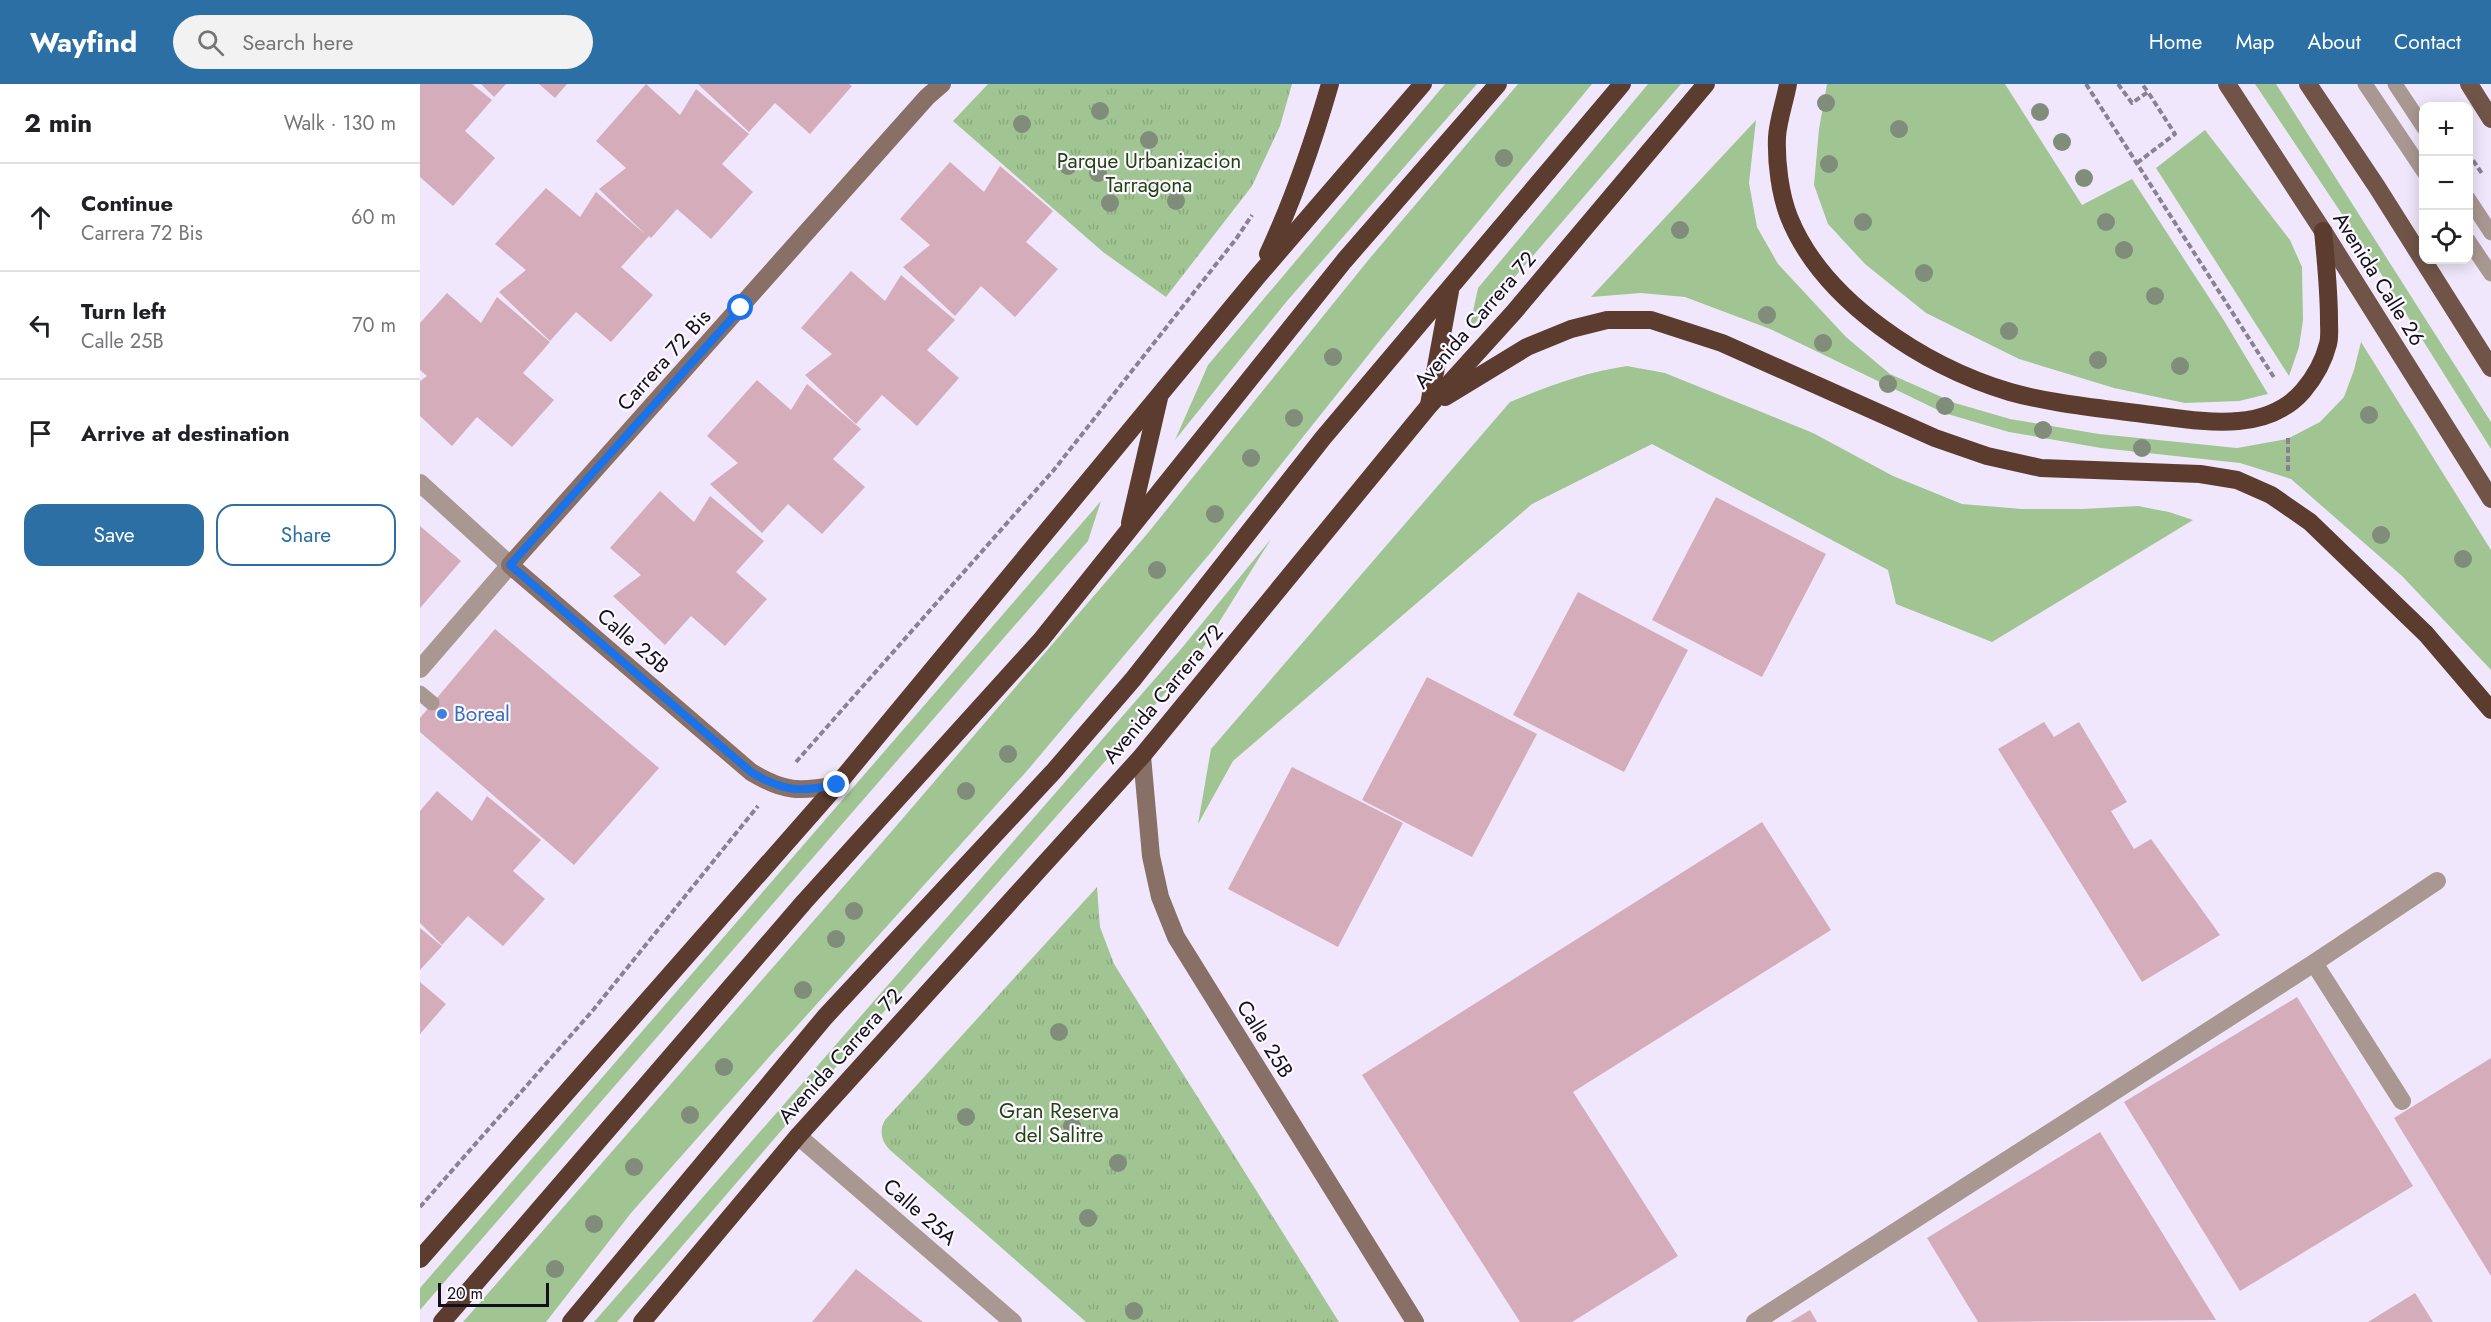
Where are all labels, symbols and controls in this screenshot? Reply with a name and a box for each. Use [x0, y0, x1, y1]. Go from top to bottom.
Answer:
search box [173, 15, 593, 69]
text: Wayfind [30, 22, 137, 63]
icon: search [194, 26, 227, 59]
text: Search here [242, 26, 354, 58]
text: Home [2149, 27, 2202, 57]
text: Map [2235, 27, 2275, 57]
text: About [2308, 27, 2361, 57]
text: Contact [2394, 27, 2461, 57]
map controls [2419, 102, 2473, 264]
button: + [2419, 102, 2473, 156]
text: 2 min [24, 104, 92, 142]
text: Walk · 130 m [284, 109, 396, 138]
park label: Parque Urbanizacion Tarragona [1057, 146, 1241, 200]
button: − [2419, 156, 2473, 210]
text: Continue [81, 187, 173, 219]
icon: ahead [24, 201, 57, 234]
text: 60 m [351, 203, 396, 232]
street label: Avenida Calle 26 [2326, 206, 2432, 352]
button: locate [2419, 210, 2473, 264]
text: Carrera 72 Bis [81, 219, 203, 248]
street label: Avenida Carrera 72 [1407, 245, 1543, 395]
route start [727, 294, 753, 320]
text: Turn left [81, 295, 166, 327]
street label: Carrera 72 Bis [610, 302, 718, 418]
icon: left [24, 309, 57, 342]
text: 70 m [352, 311, 396, 340]
text: Calle 25B [81, 327, 164, 356]
icon: arrive [24, 417, 57, 450]
text: Arrive at destination [81, 417, 290, 449]
button: Save [24, 504, 204, 566]
button: Share [216, 504, 396, 566]
street label: Calle 25B [590, 601, 676, 681]
street label: Avenida Carrera 72 [1096, 618, 1230, 770]
place label: Boreal [454, 699, 510, 729]
marker: Boreal [435, 707, 449, 721]
route end [823, 771, 849, 797]
street label: Avenida Carrera 72 [771, 982, 909, 1130]
street label: Calle 25B [1229, 994, 1301, 1084]
park label: Gran Reserva del Salitre [999, 1096, 1119, 1150]
street label: Calle 25A [877, 1172, 963, 1253]
scale bar [438, 1280, 549, 1308]
text: 20 m [447, 1282, 483, 1305]

